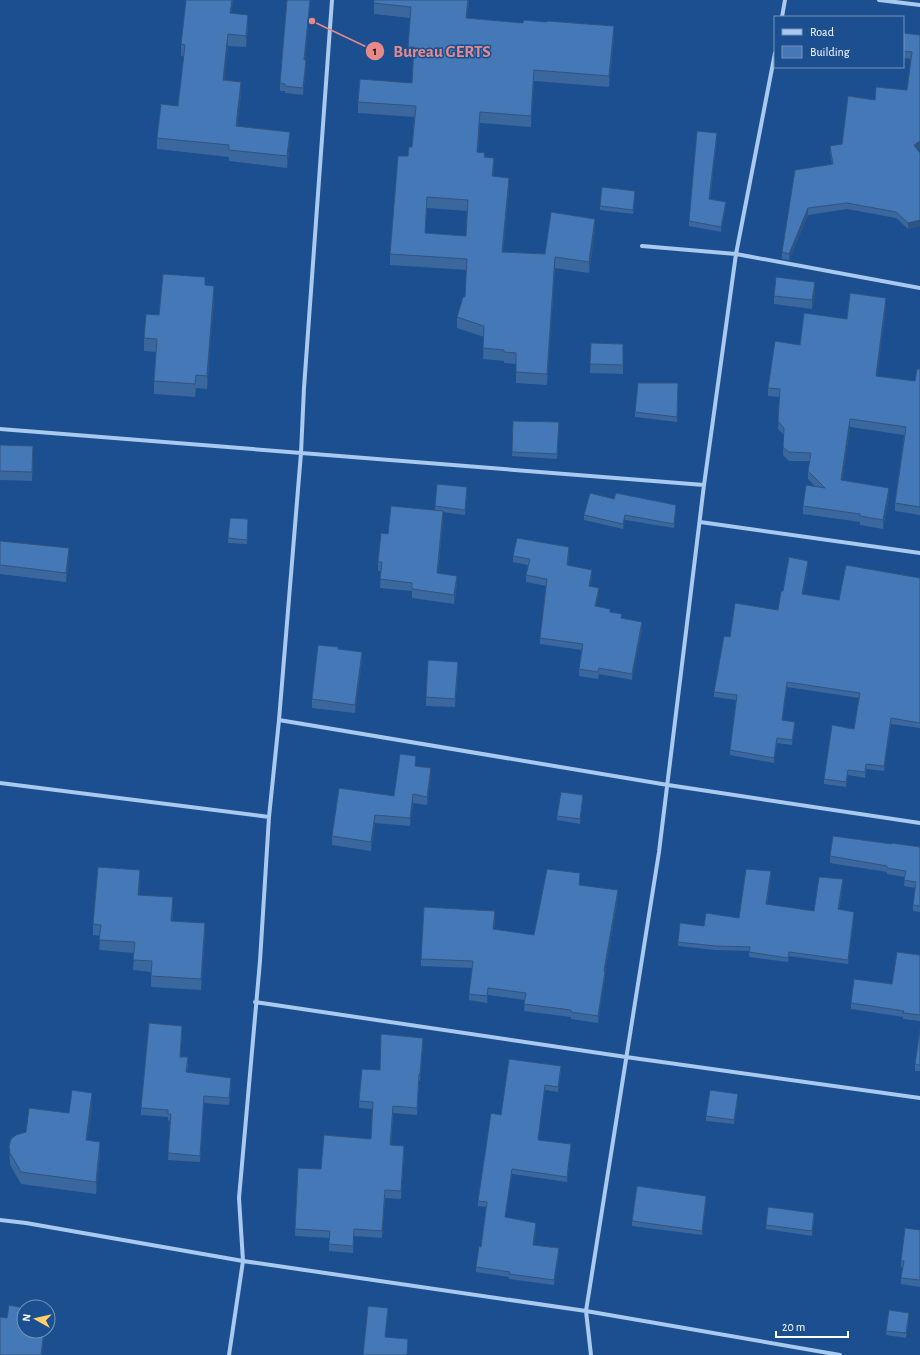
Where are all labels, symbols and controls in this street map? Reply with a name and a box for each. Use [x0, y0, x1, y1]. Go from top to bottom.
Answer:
legend [774, 16, 904, 68]
text: Road [810, 26, 834, 38]
callout: Bureau GERTS [365, 36, 498, 65]
text: Bureau GERTS [393, 43, 491, 60]
text: 1 [373, 45, 377, 57]
text: Building [810, 46, 850, 58]
north arrow [16, 1299, 56, 1339]
text: N [21, 1313, 33, 1322]
scale bar [776, 1313, 848, 1339]
text: 20 m [782, 1321, 805, 1333]

